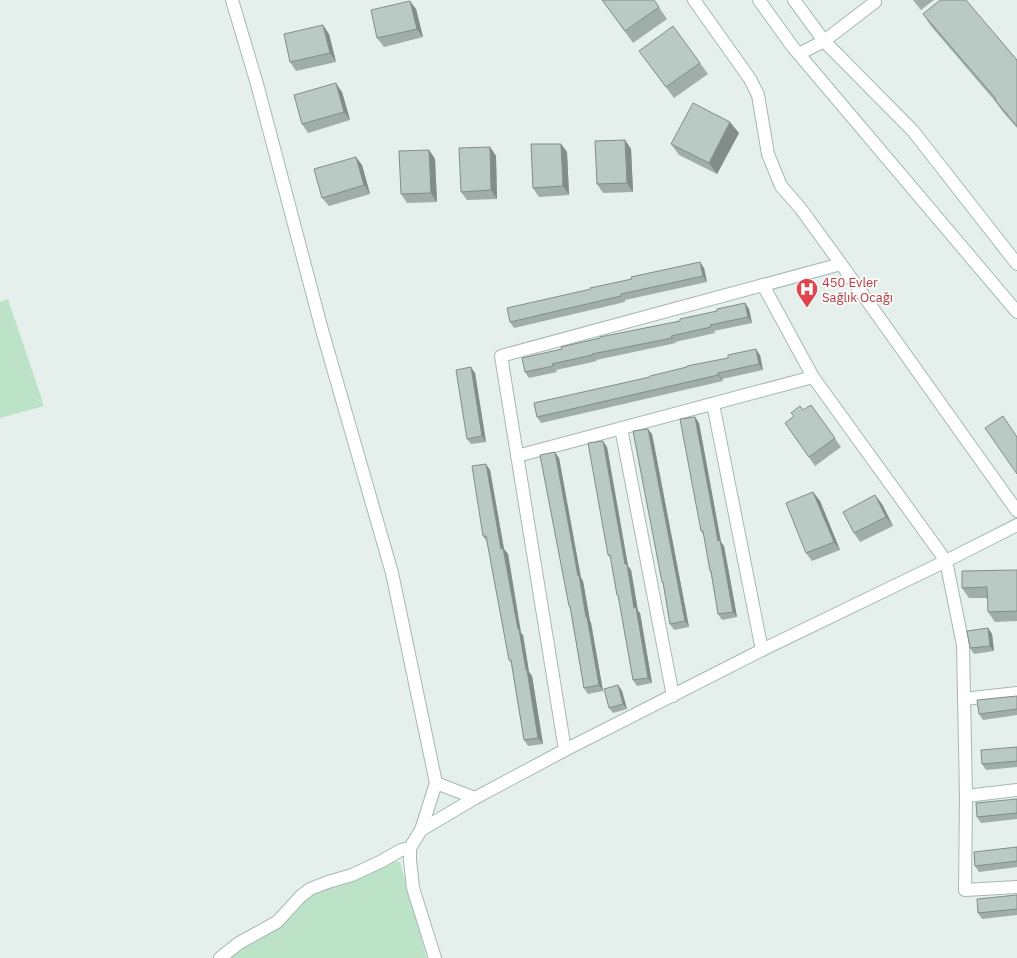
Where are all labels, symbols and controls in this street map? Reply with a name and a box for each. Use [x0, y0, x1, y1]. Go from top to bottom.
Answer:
place label: 450 Evler Sağlık Ocağı [822, 274, 893, 306]
hospital icon: 450 Evler Sağlık Ocağı [794, 276, 820, 309]

